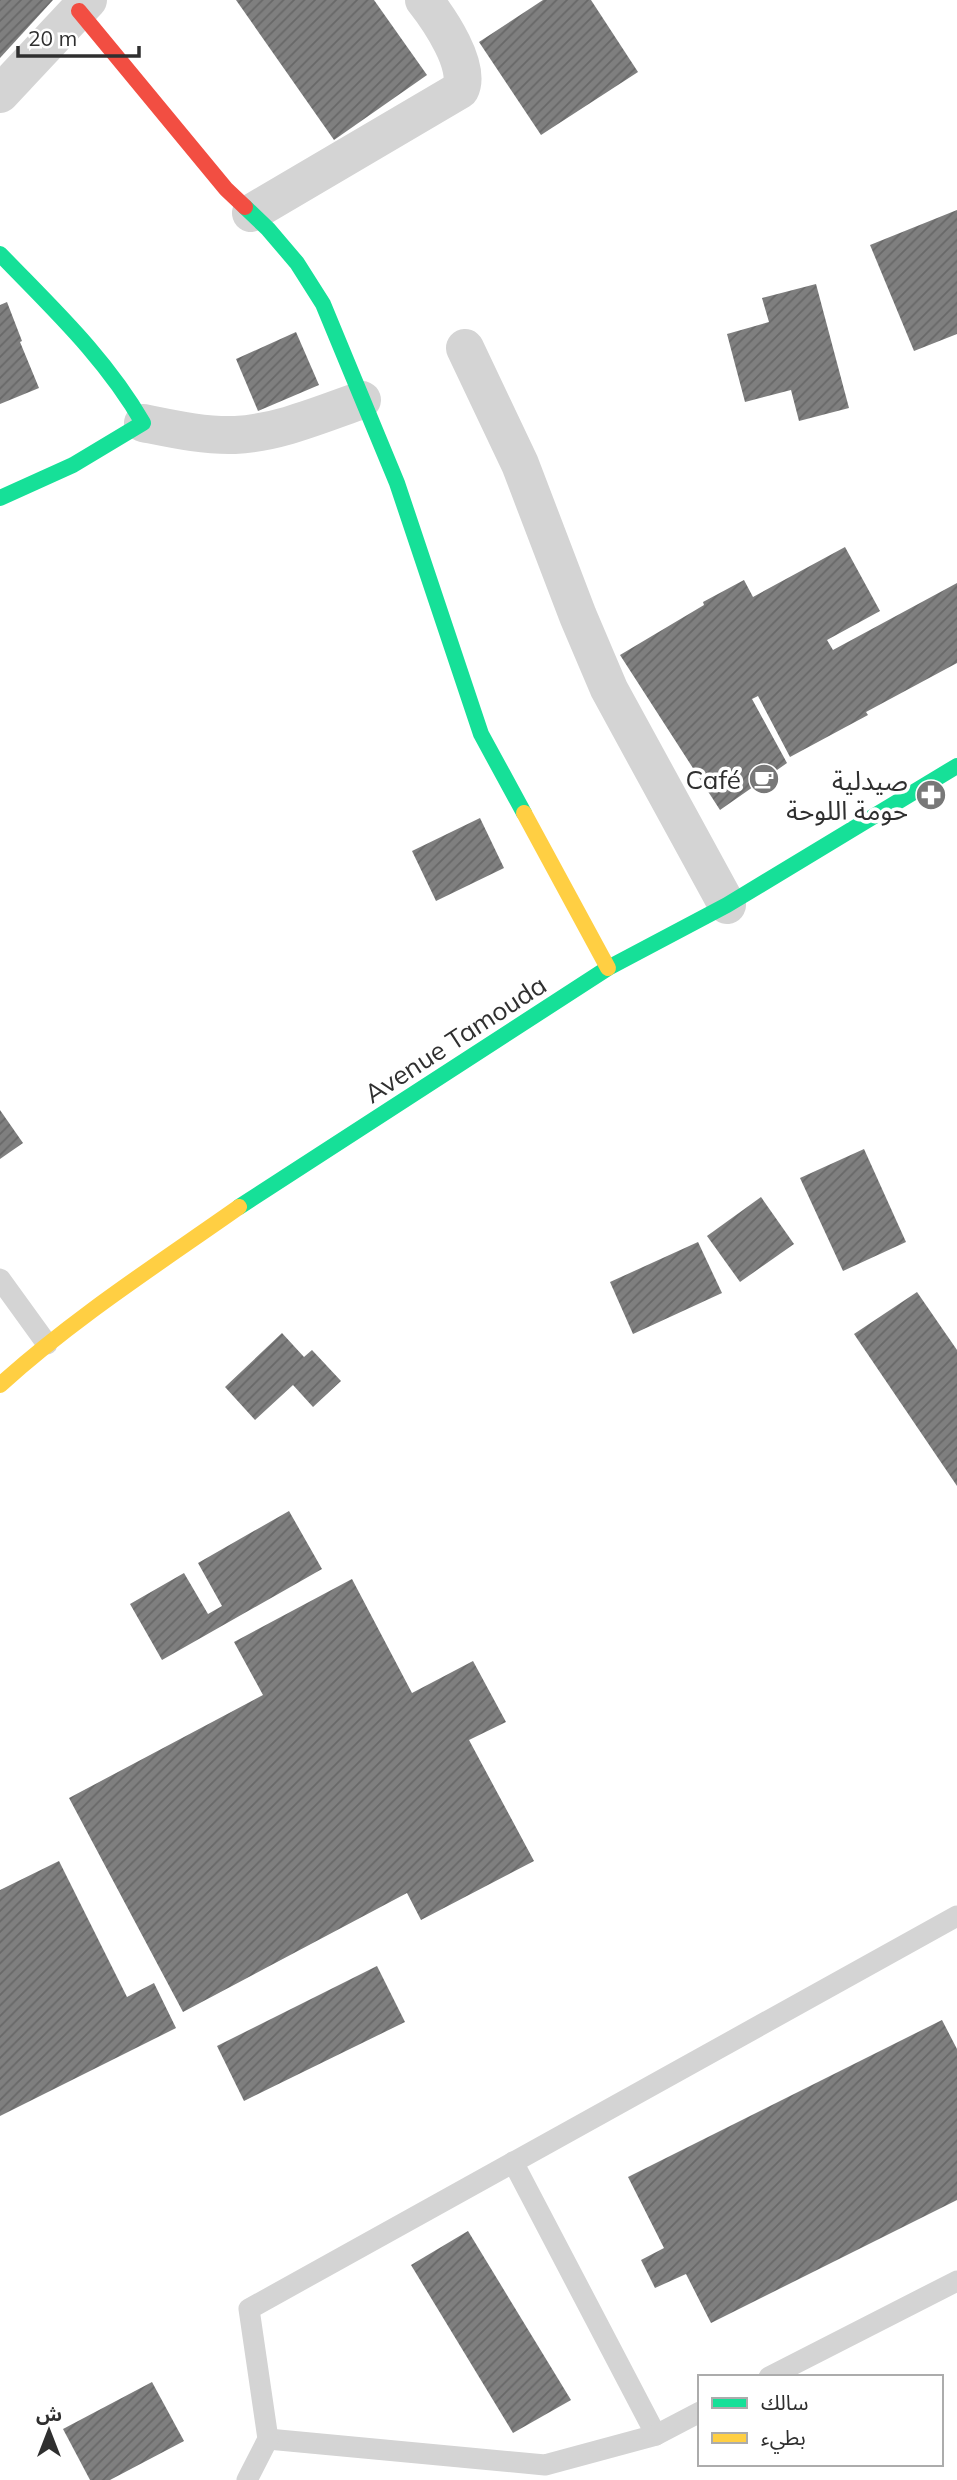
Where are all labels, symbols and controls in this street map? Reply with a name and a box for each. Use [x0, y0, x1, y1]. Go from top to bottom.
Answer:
scale bar [18, 14, 138, 58]
text: 20 m [28, 25, 77, 51]
cafe icon: Café [747, 762, 781, 796]
place label: Café [685, 763, 741, 796]
place label: صيدلية حومة اللوحة [786, 764, 908, 827]
pharmacy icon: صيدلية حومة اللوحة [914, 778, 948, 812]
street label: Avenue Tamouda [358, 968, 552, 1110]
legend [698, 2375, 943, 2466]
text: سالك [761, 2389, 808, 2415]
north arrow [14, 2396, 84, 2466]
text: ش [36, 2402, 62, 2426]
text: بطيء [761, 2424, 806, 2454]

